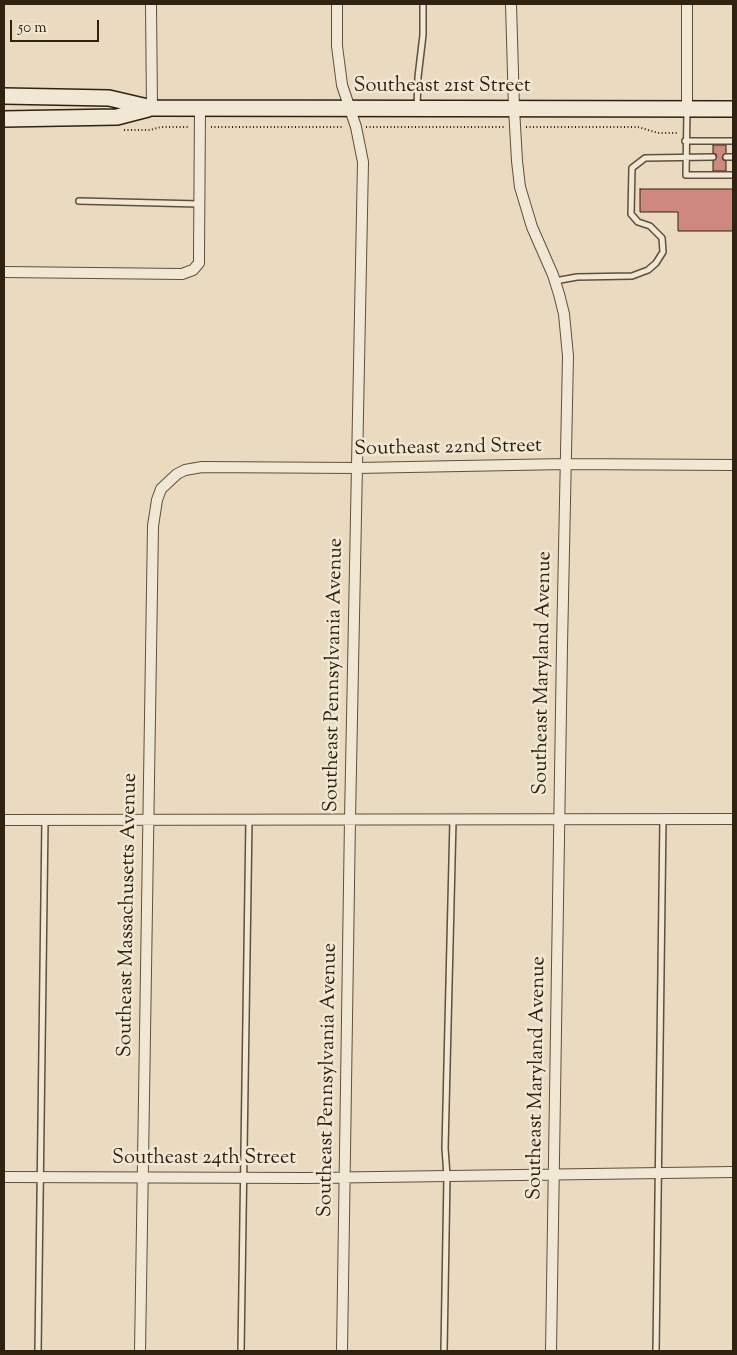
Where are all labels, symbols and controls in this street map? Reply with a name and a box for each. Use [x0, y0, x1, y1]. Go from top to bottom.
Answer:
scale bar [12, 10, 101, 42]
text: 50 m [18, 18, 47, 39]
street label: Southeast 21st Street [353, 76, 531, 100]
street label: Southeast 22nd Street [354, 435, 542, 463]
street label: Southeast Pennsylvania Avenue [321, 538, 349, 812]
street label: Southeast Maryland Avenue [530, 551, 558, 795]
street label: Southeast Massachusetts Avenue [115, 773, 143, 1057]
street label: Southeast Pennsylvania Avenue [315, 943, 343, 1217]
street label: Southeast Maryland Avenue [524, 956, 552, 1200]
street label: Southeast 24th Street [112, 1148, 296, 1172]

